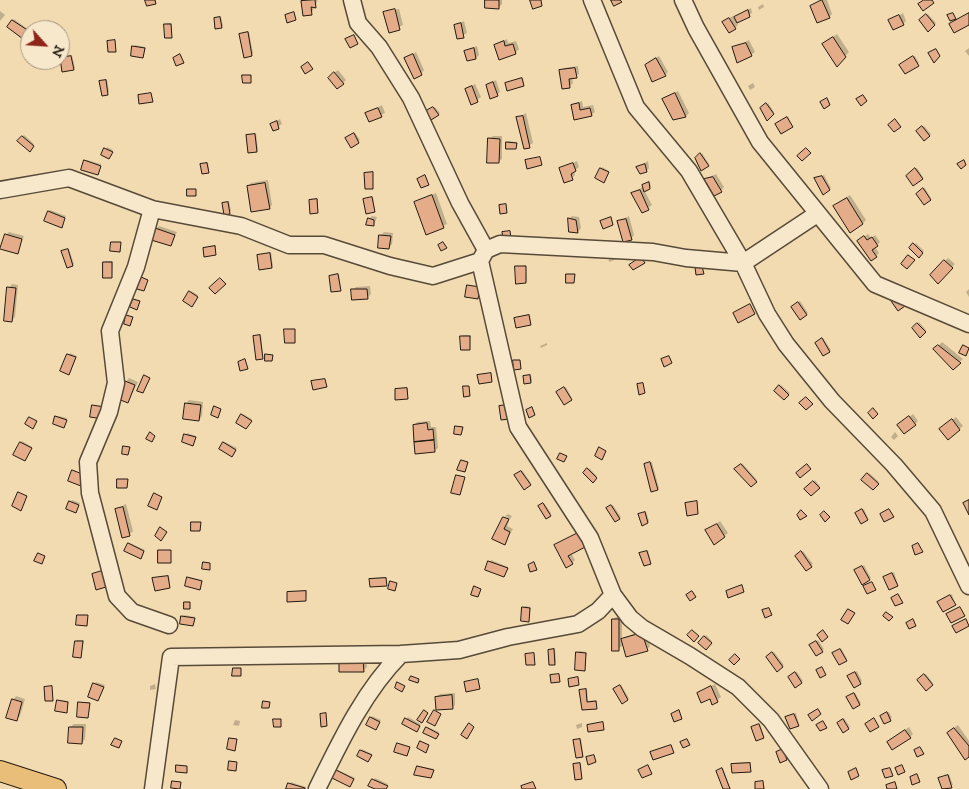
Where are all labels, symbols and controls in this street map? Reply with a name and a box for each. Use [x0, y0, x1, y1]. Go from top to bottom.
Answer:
north arrow [20, 20, 70, 70]
text: N [47, 42, 68, 60]

